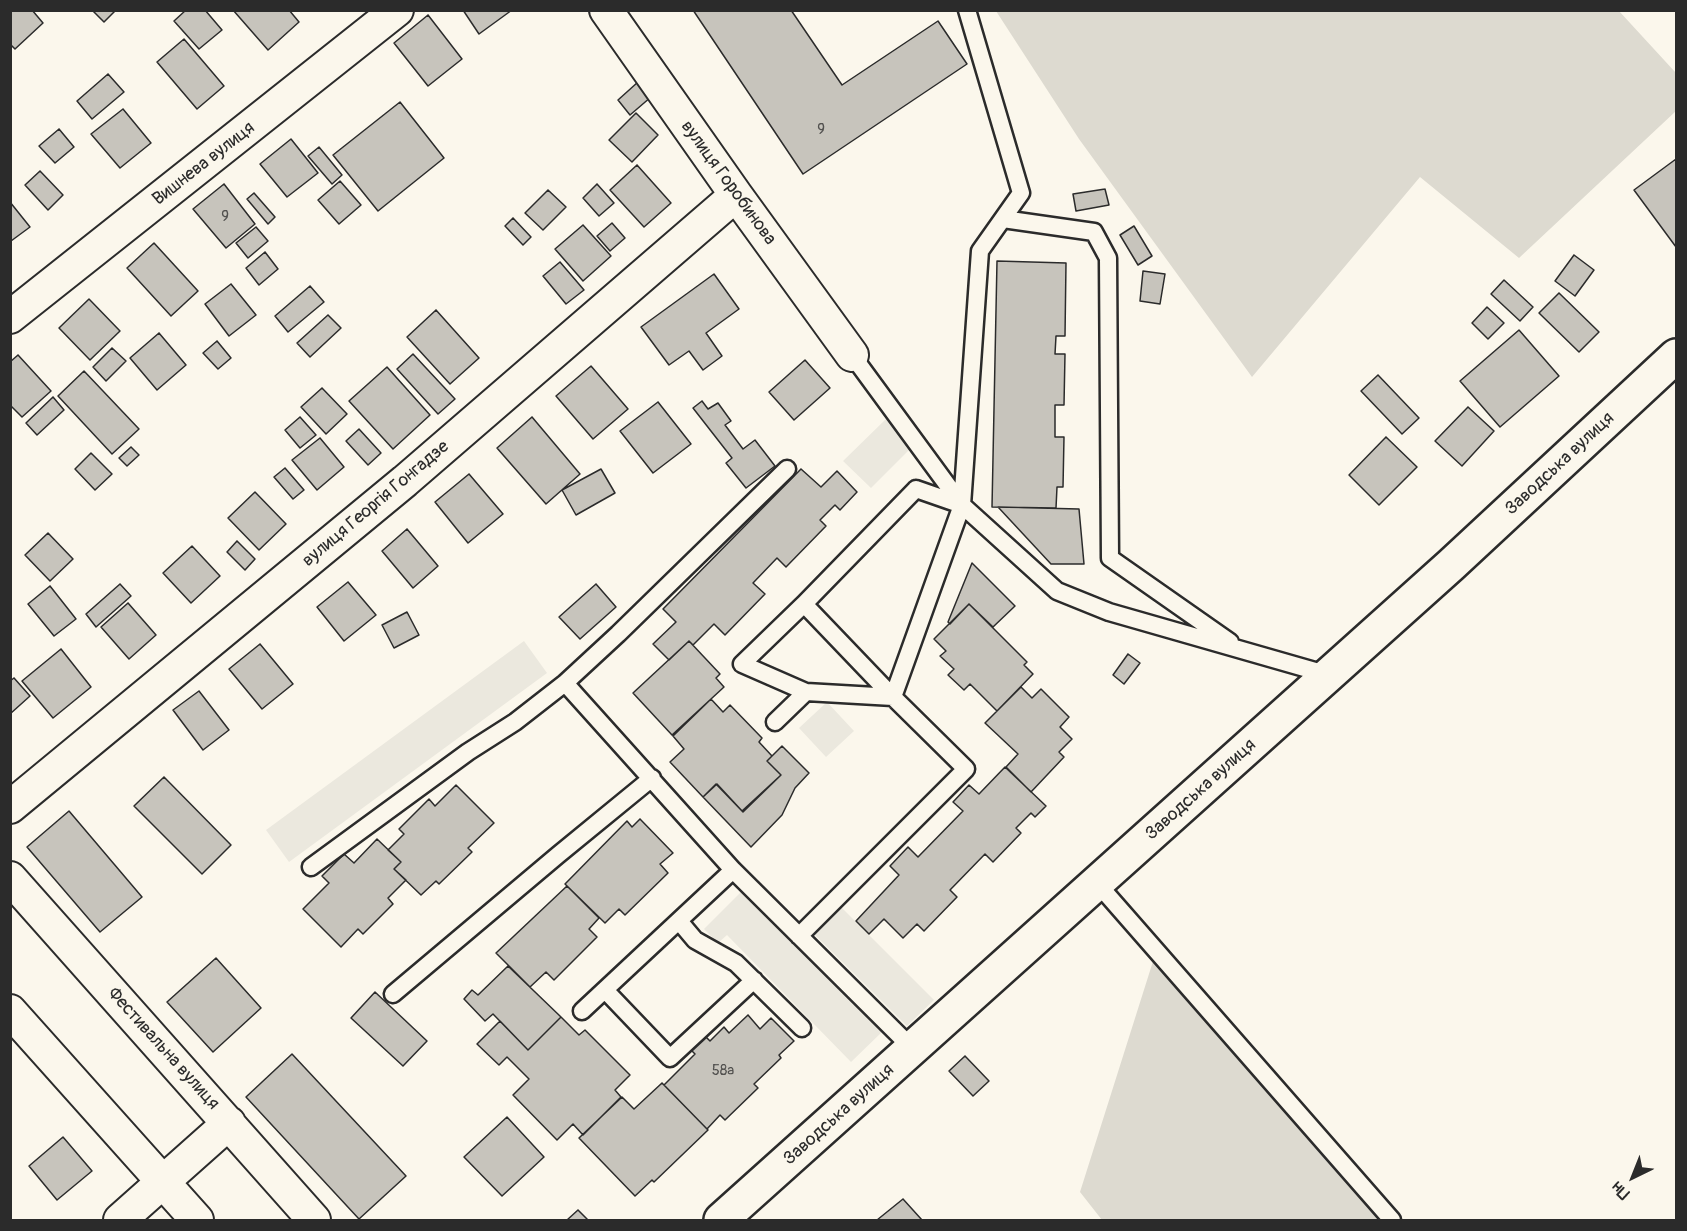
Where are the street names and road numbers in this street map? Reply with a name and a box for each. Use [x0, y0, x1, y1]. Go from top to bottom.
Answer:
street label: Вишнева вулиця [149, 117, 259, 211]
street label: вулиця Горобинова [676, 117, 780, 249]
street label: Заводська вулиця [1501, 408, 1619, 520]
street label: вулиця Георгія Гонгадзе [298, 436, 454, 572]
street label: Заводська вулиця [1141, 735, 1261, 845]
street label: Фестивальна вулиця [103, 984, 223, 1114]
street label: Заводська вулиця [779, 1060, 899, 1170]

